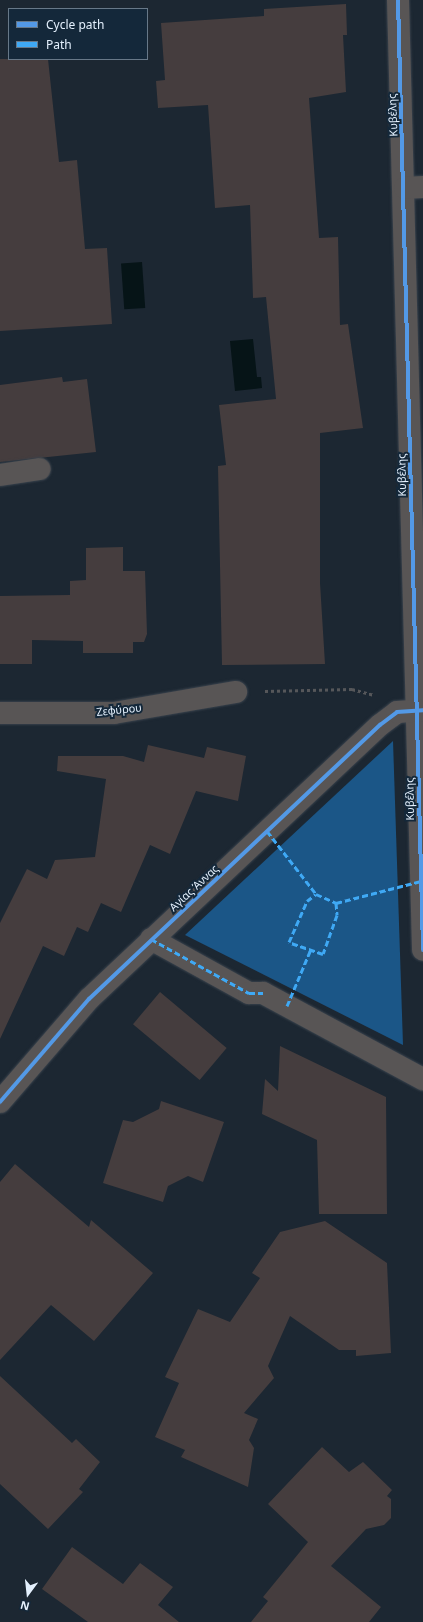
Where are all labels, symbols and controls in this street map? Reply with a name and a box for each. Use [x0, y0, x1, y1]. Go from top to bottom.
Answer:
legend [8, 8, 148, 60]
text: Cycle path [46, 16, 104, 33]
text: Path [46, 36, 72, 53]
street label: Κυβέλης [386, 93, 400, 137]
street label: Κυβέλης [395, 453, 409, 497]
street label: Ζεφύρου [96, 701, 142, 719]
street label: Κυβέλης [403, 777, 417, 821]
street label: Αγίας Άννας [167, 862, 221, 914]
north arrow [8, 1574, 48, 1614]
text: N [19, 1598, 31, 1614]

